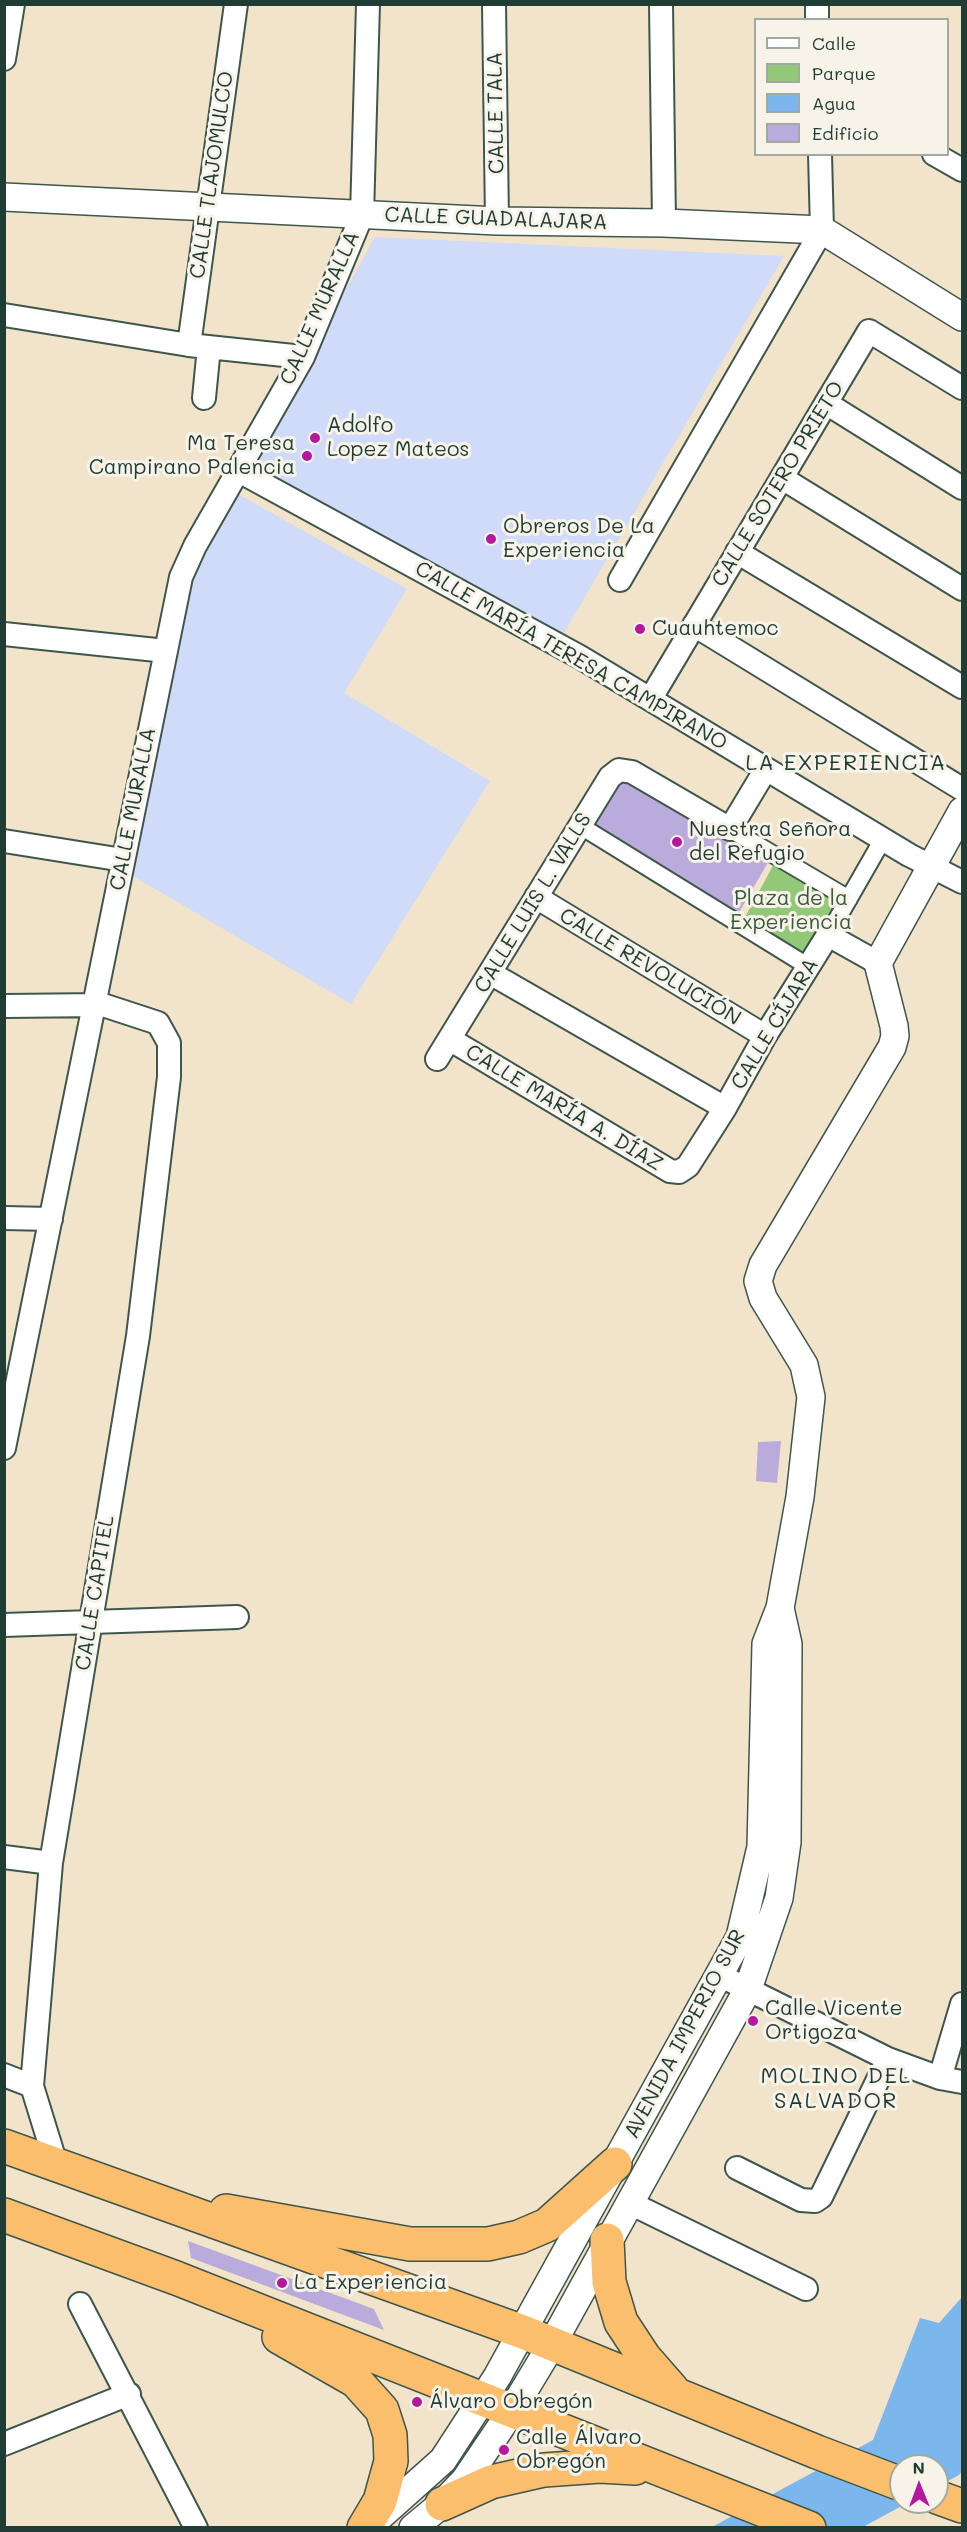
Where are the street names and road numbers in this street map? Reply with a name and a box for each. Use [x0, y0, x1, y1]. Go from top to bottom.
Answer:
street label: CALLE TALA [482, 52, 510, 174]
street label: CALLE TLAJOMULCO [185, 70, 239, 280]
street label: CALLE GUADALAJARA [384, 203, 608, 235]
street label: CALLE MURALLA [275, 227, 365, 389]
street label: CALLE SOTERO PRIETO [707, 377, 849, 591]
street label: CALLE MARÍA TERESA CAMPIRANO [410, 556, 732, 756]
street label: CALLE MURALLA [105, 725, 161, 893]
street label: CALLE LUIS L. VALLS [469, 808, 597, 998]
street label: CALLE REVOLUCIÓN [555, 903, 745, 1031]
street label: CALLE CÍJARA [726, 954, 824, 1094]
street label: CALLE MARÍA A. DÍAZ [461, 1039, 667, 1177]
street label: CALLE CAPITEL [70, 1514, 120, 1672]
street label: AVENIDA IMPERIO SUR [619, 1925, 751, 2143]

